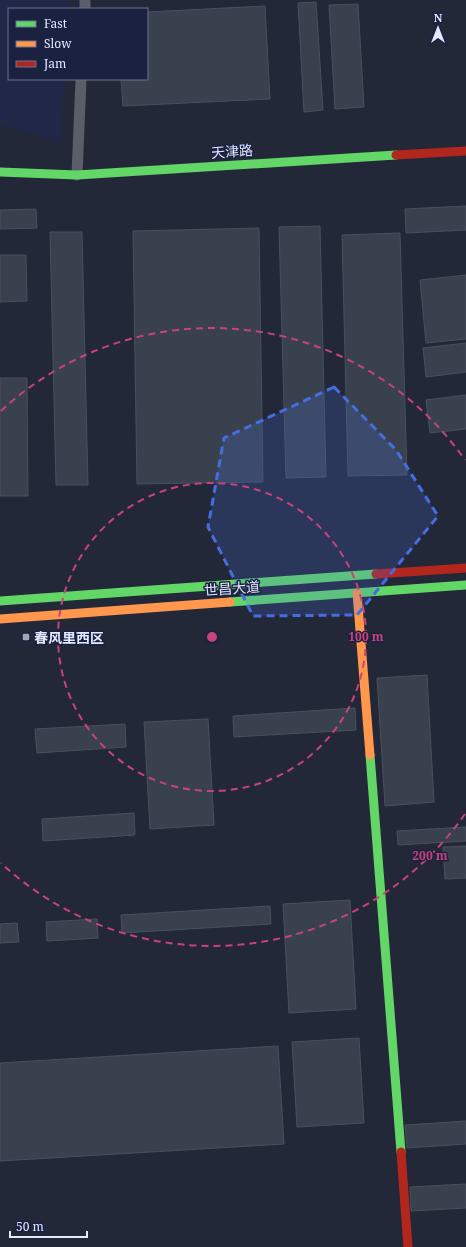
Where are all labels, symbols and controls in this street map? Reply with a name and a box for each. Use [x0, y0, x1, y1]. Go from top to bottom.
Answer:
legend [8, 8, 148, 80]
north arrow [418, 8, 458, 48]
text: N [434, 10, 443, 25]
text: Fast [44, 15, 67, 32]
text: Slow [44, 35, 72, 52]
text: Jam [43, 55, 66, 72]
street label: 天津路 [210, 140, 254, 162]
street label: 世昌大道 [203, 577, 261, 599]
place label: 春风里西区 [34, 628, 104, 647]
text: 100 m [348, 628, 384, 645]
centre of rings [205, 630, 219, 644]
marker: 春风里西区 [21, 632, 31, 642]
text: 200 m [412, 847, 448, 864]
scale bar [10, 1213, 87, 1239]
text: 50 m [16, 1218, 44, 1235]

